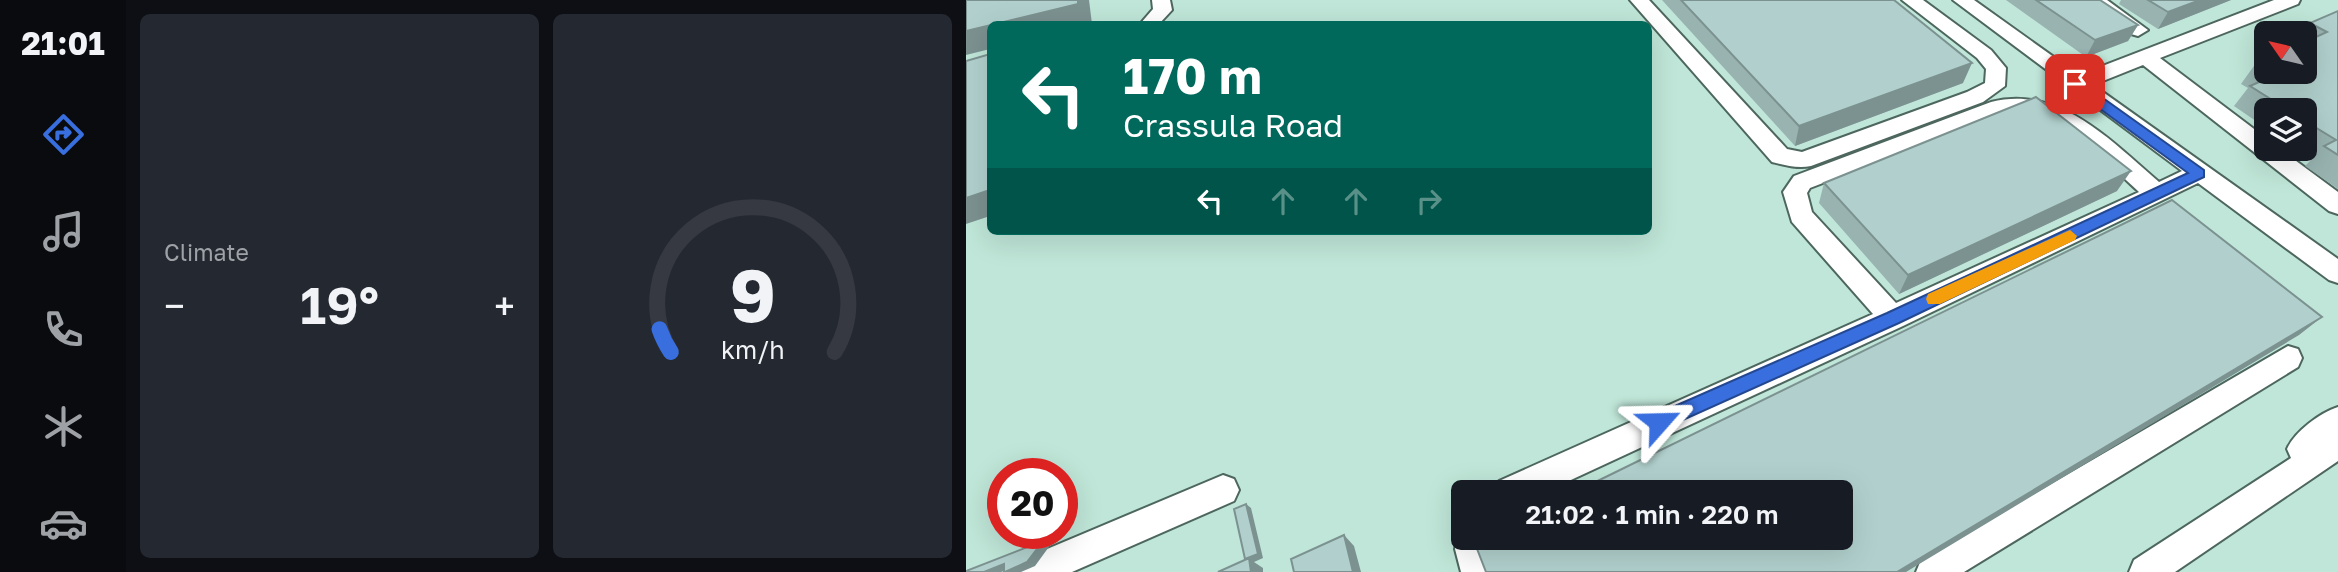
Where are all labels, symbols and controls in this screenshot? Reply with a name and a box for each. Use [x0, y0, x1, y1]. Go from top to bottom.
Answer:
north arrow [2254, 21, 2317, 84]
map controls [2254, 21, 2317, 161]
text: 21:01 [21, 24, 105, 62]
text: 170 m [1123, 46, 1262, 105]
icon: left [1008, 49, 1099, 140]
pin [2045, 54, 2105, 114]
icon: arrive [2056, 65, 2094, 103]
button: layers [2254, 98, 2317, 161]
text: Crassula Road [1123, 106, 1343, 144]
icon: directions [39, 110, 88, 159]
icon: left [1191, 182, 1229, 220]
icon: ahead [1264, 182, 1302, 220]
icon: ahead [1337, 182, 1375, 220]
icon: right [1410, 182, 1448, 220]
icon: music [39, 207, 88, 256]
text: Climate [164, 238, 249, 266]
text: 9 [729, 251, 776, 338]
text: 19° [300, 273, 379, 335]
text: − [164, 283, 185, 328]
text: + [494, 283, 515, 328]
icon: phone [39, 305, 88, 354]
text: km/h [721, 334, 784, 365]
position arrow [1622, 385, 1696, 459]
icon: climate [39, 402, 88, 451]
speed limit sign: 20 [987, 458, 1078, 549]
icon: car [39, 499, 88, 548]
text: 21:02 · 1 min · 220 m [1525, 499, 1779, 530]

